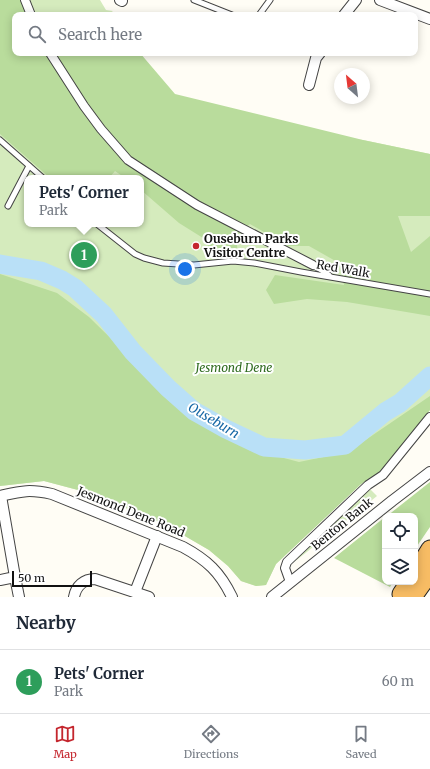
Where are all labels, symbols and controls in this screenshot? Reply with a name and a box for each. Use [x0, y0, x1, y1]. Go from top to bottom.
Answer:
search box [12, 12, 418, 56]
icon: search [26, 23, 48, 45]
text: Search here [58, 25, 142, 44]
north arrow [334, 68, 370, 104]
popup [24, 175, 144, 227]
text: Pets' Corner [39, 183, 129, 202]
text: Park [39, 202, 68, 219]
place label: Ouseburn Parks Visitor Centre [203, 231, 299, 260]
pin: 1 [71, 240, 97, 270]
marker: Ouseburn Parks Visitor Centre [191, 241, 201, 251]
street label: Red Walk [315, 256, 371, 281]
your location [175, 259, 195, 279]
park label: Jesmond Dene [194, 360, 272, 375]
water label: Ouseburn [185, 399, 243, 442]
street label: Jesmond Dene Road [74, 483, 187, 540]
street label: Benton Bank [308, 494, 376, 553]
map controls [382, 513, 418, 585]
button: locate [382, 513, 418, 549]
button: layers [382, 549, 418, 585]
scale bar [12, 569, 92, 588]
text: 50 m [18, 571, 45, 585]
text: Nearby [16, 612, 76, 634]
text: Pets' Corner [54, 664, 144, 683]
text: 1 [26, 673, 32, 690]
text: 60 m [382, 673, 414, 690]
text: Park [54, 683, 83, 700]
tab: Map [53, 723, 77, 761]
tab: Directions [184, 723, 239, 761]
tab: Saved [345, 723, 377, 761]

